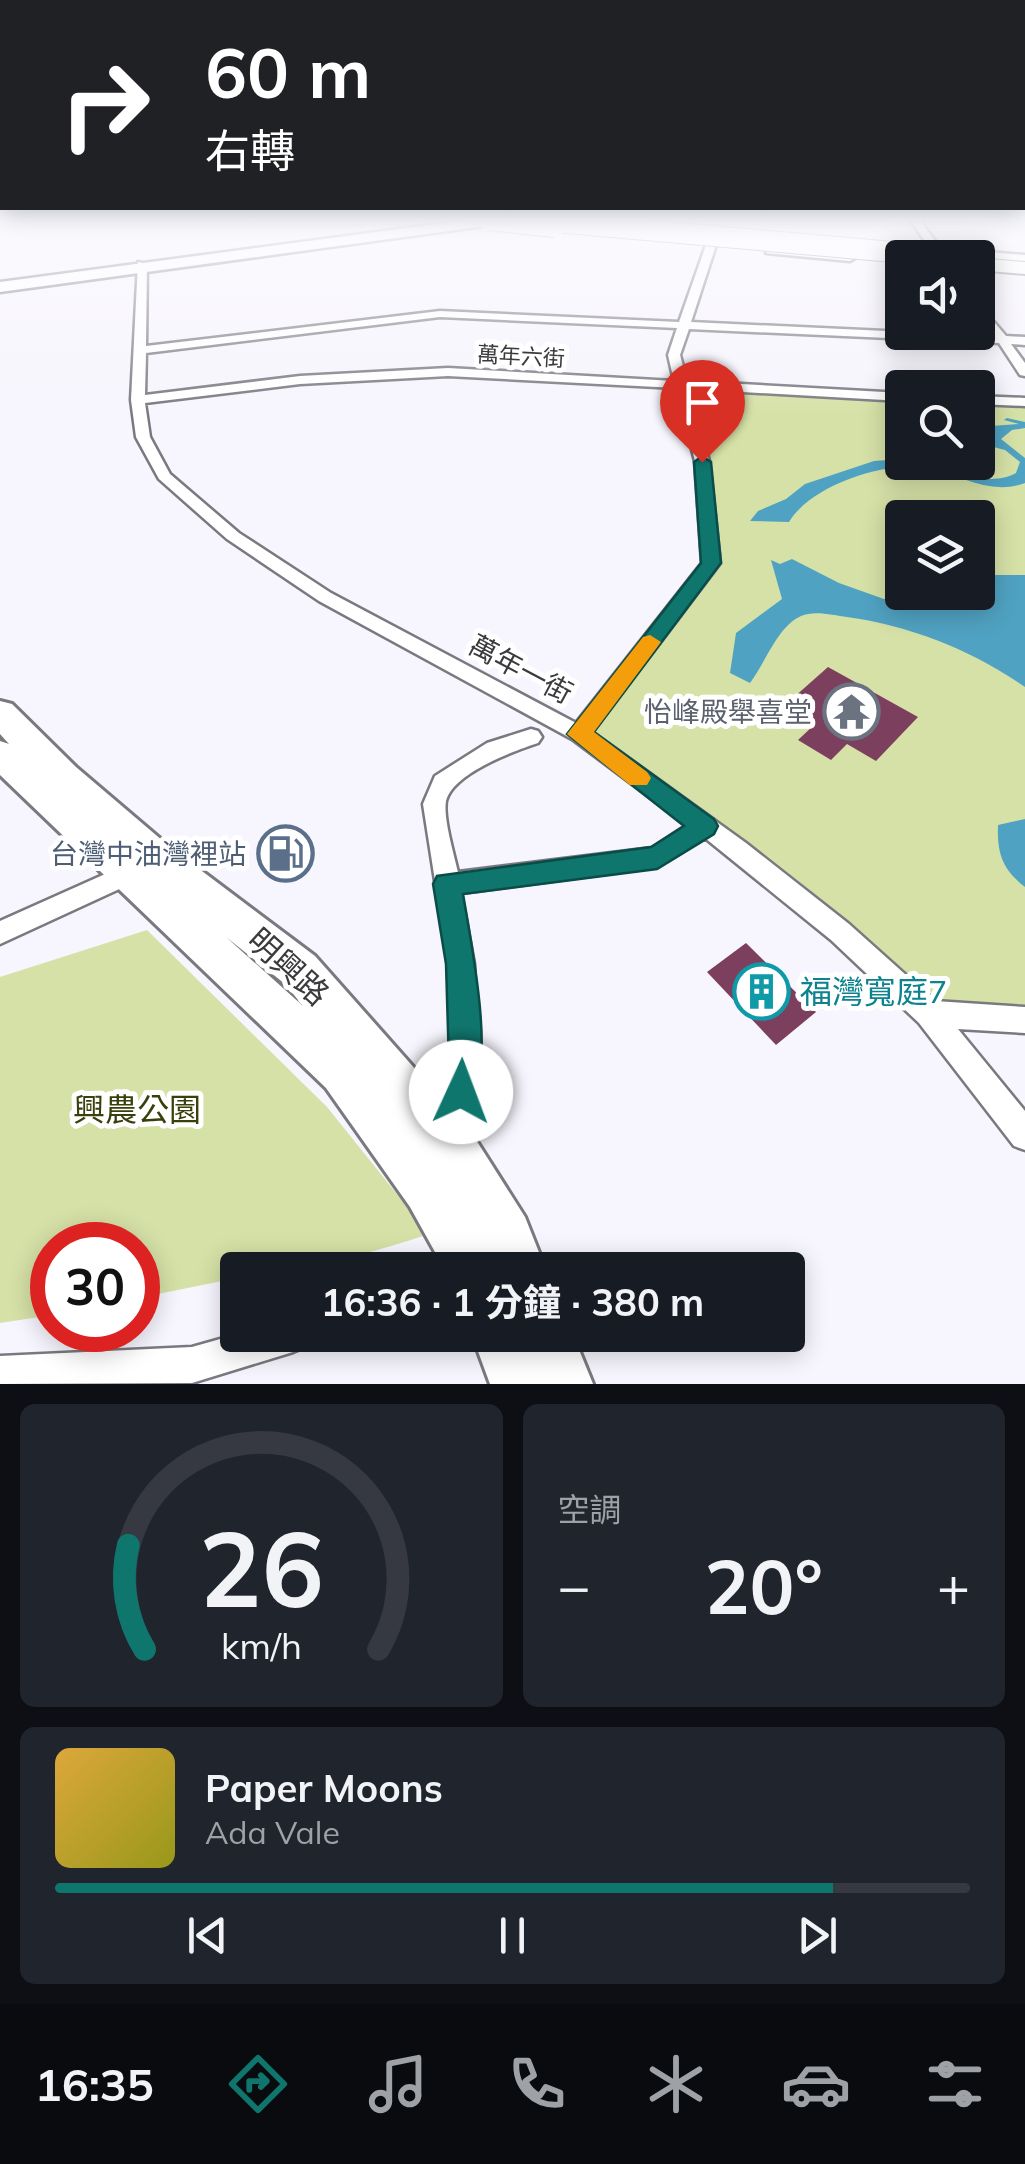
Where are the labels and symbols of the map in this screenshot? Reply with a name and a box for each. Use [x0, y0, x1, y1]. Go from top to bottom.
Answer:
street label: 萬年六街 [476, 340, 566, 372]
pin [660, 360, 745, 463]
street label: 萬年一街 [464, 627, 579, 710]
temple icon: 怡峰殿舉喜堂 [821, 682, 881, 742]
place label: 怡峰殿舉喜堂 [644, 694, 812, 729]
fuel station icon: 台灣中油灣裡站 [255, 824, 315, 884]
place label: 台灣中油灣裡站 [50, 836, 246, 871]
street label: 明興路 [240, 919, 338, 1013]
building icon: 福灣寬庭7 [731, 962, 791, 1022]
place label: 福灣寬庭7 [800, 971, 947, 1011]
position arrow [409, 1040, 513, 1144]
park label: 興農公園 [73, 1089, 201, 1129]
speed limit sign: 30 [30, 1222, 160, 1352]

